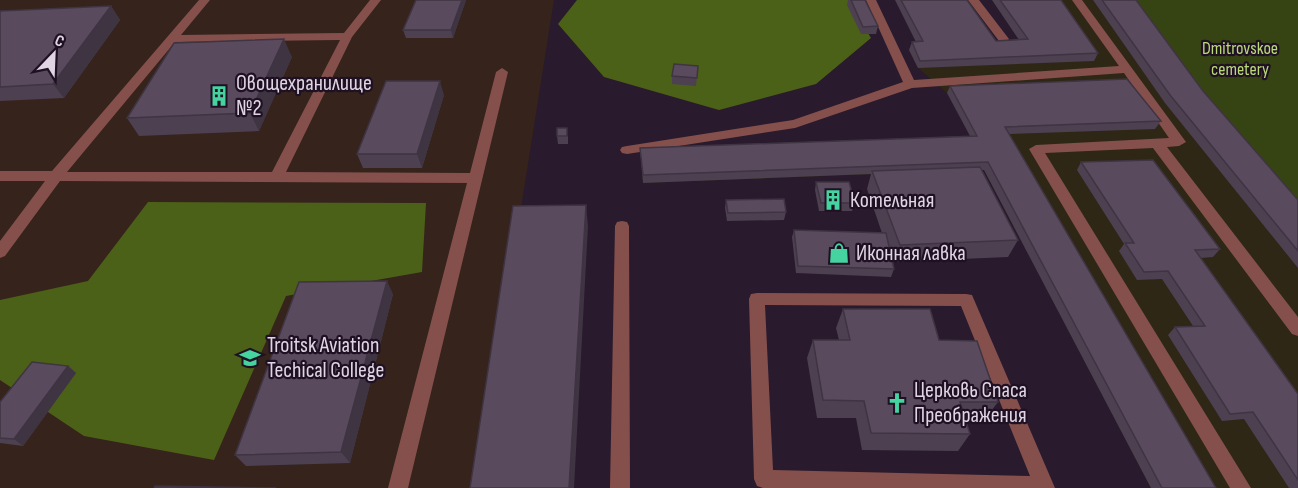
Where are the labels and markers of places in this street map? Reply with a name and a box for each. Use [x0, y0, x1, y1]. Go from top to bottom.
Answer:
place label: Овощехранилище №2 [236, 70, 372, 122]
building icon: Овощехранилище №2 [207, 84, 231, 108]
place label: Котельная [850, 187, 934, 214]
building icon: Котельная [821, 188, 845, 212]
place label: Иконная лавка [856, 240, 966, 267]
shop icon: Иконная лавка [827, 241, 851, 265]
place label: Troitsk Aviation Techical College [267, 332, 384, 384]
school or university icon: Troitsk Aviation Techical College [238, 346, 262, 370]
place label: Церковь Спаса Преображения [914, 377, 1027, 429]
church icon: Церковь Спаса Преображения [885, 391, 909, 415]

